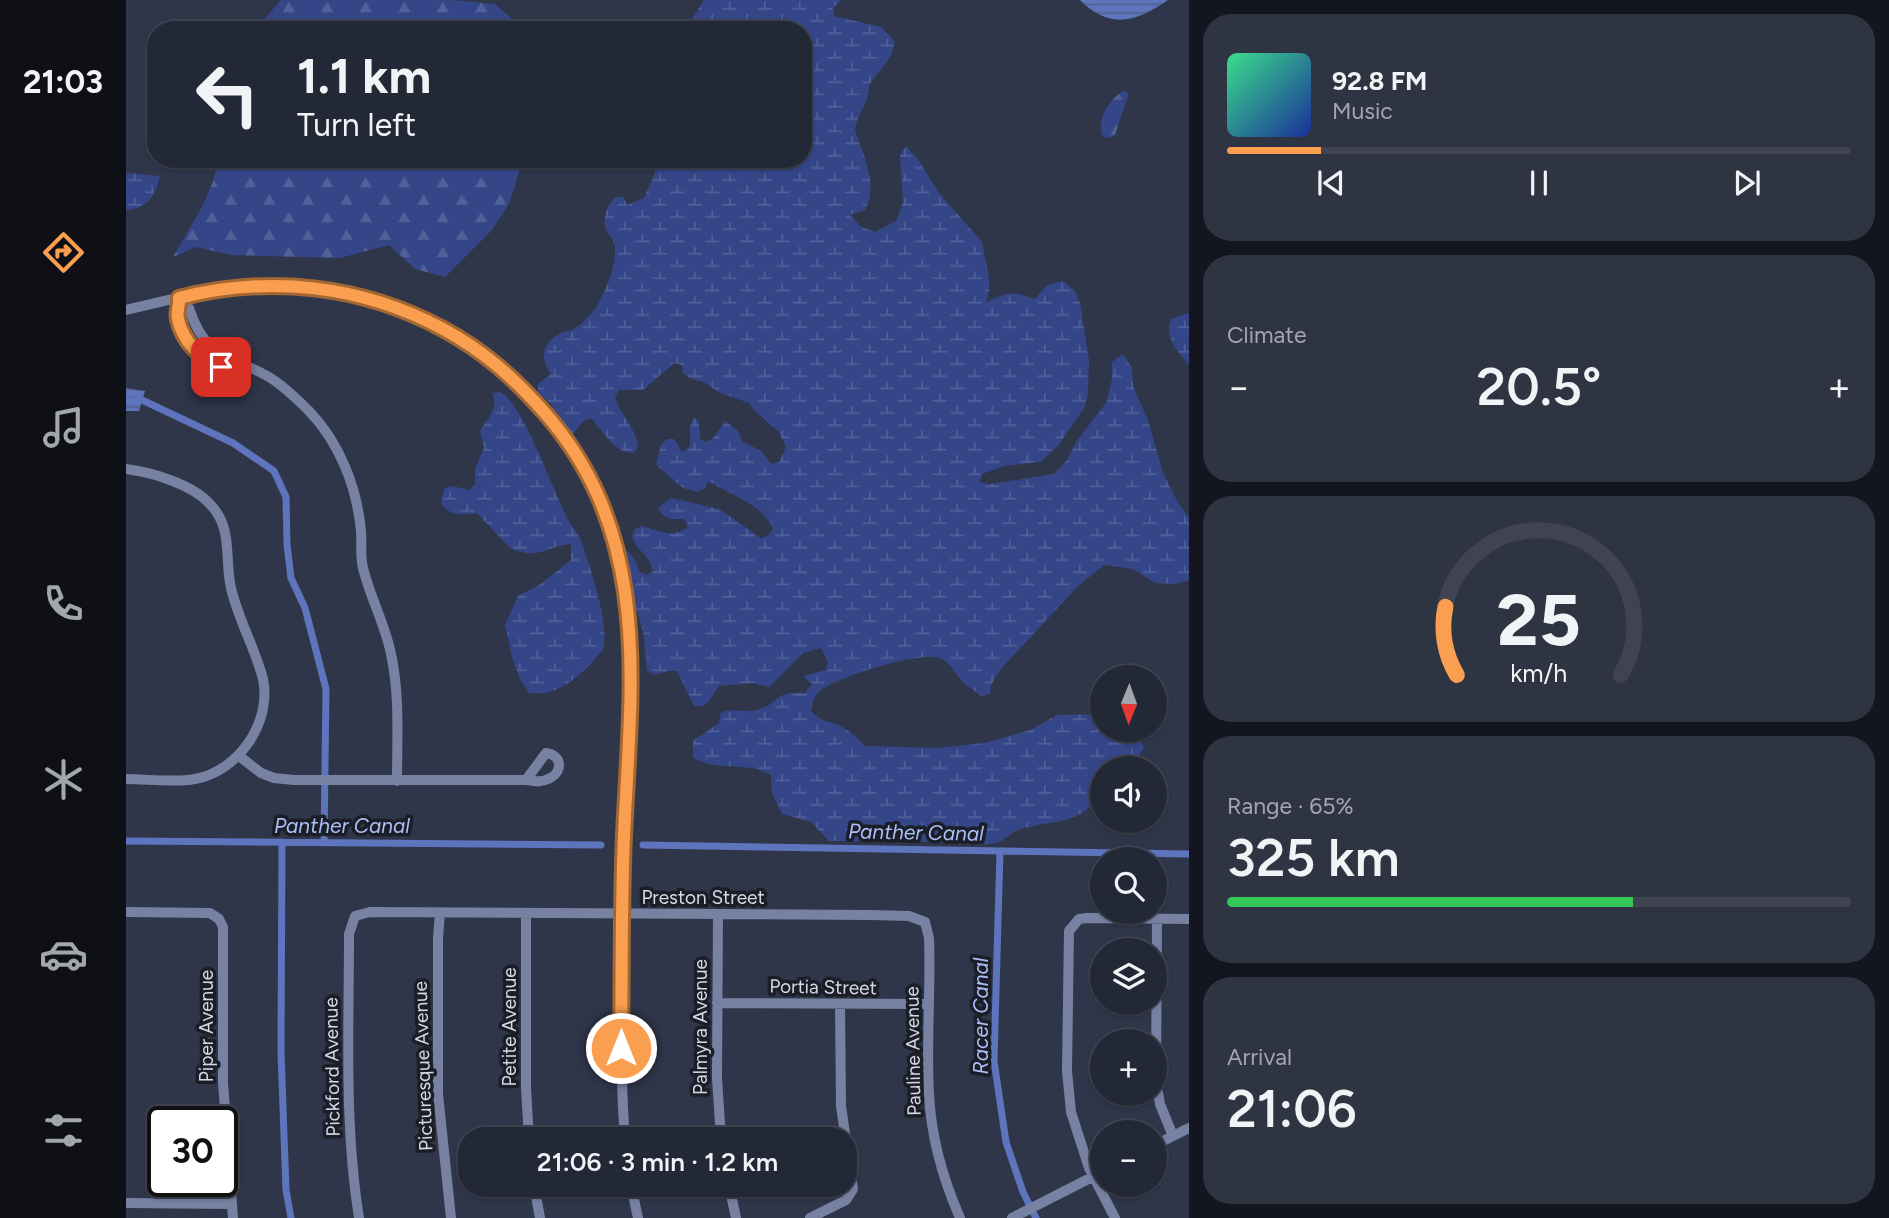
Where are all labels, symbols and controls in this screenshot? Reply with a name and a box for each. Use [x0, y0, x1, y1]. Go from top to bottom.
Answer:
text: 1.1 km [297, 46, 431, 105]
icon: left [182, 49, 273, 140]
text: 21:03 [23, 63, 103, 101]
text: 92.8 FM [1332, 65, 1427, 97]
text: Music [1332, 97, 1393, 125]
text: Turn left [297, 106, 416, 144]
icon: previous [1312, 164, 1350, 202]
icon: pause [1520, 164, 1558, 202]
icon: next [1728, 164, 1766, 202]
icon: directions [39, 228, 88, 277]
text: Climate [1227, 321, 1306, 349]
pin [191, 337, 251, 397]
icon: arrive [202, 348, 240, 386]
text: 20.5° [1477, 356, 1601, 418]
text: − [1227, 364, 1251, 410]
text: + [1827, 364, 1851, 410]
icon: music [39, 403, 88, 452]
text: 25 [1497, 576, 1581, 663]
icon: phone [39, 579, 88, 628]
text: km/h [1510, 658, 1568, 688]
north arrow [1090, 665, 1167, 742]
map controls [1090, 665, 1167, 1197]
icon: climate [39, 755, 88, 804]
button: sound [1090, 756, 1167, 833]
text: Range · 65% [1227, 792, 1354, 820]
water label: Panther Canal [274, 813, 410, 838]
water label: Panther Canal [848, 818, 984, 846]
text: 325 km [1227, 827, 1400, 889]
button: search [1090, 847, 1167, 924]
street label: Preston Street [641, 886, 765, 909]
icon: car [39, 930, 88, 979]
button: layers [1090, 938, 1167, 1015]
water label: Racer Canal [968, 957, 993, 1074]
street label: Palmyra Avenue [689, 959, 712, 1095]
street label: Petite Avenue [498, 967, 521, 1087]
street label: Piper Avenue [195, 970, 218, 1082]
street label: Portia Street [769, 975, 877, 999]
street label: Picturesque Avenue [409, 981, 437, 1151]
street label: Pauline Avenue [900, 986, 926, 1116]
street label: Pickford Avenue [319, 997, 345, 1137]
position arrow [584, 1011, 658, 1085]
button: + [1090, 1029, 1167, 1106]
text: Arrival [1227, 1043, 1292, 1071]
text: 21:06 [1227, 1078, 1357, 1140]
icon: filters [39, 1106, 88, 1155]
speed limit sign: 30 [147, 1106, 238, 1197]
button: − [1090, 1120, 1167, 1197]
text: 21:06 · 3 min · 1.2 km [537, 1146, 778, 1178]

